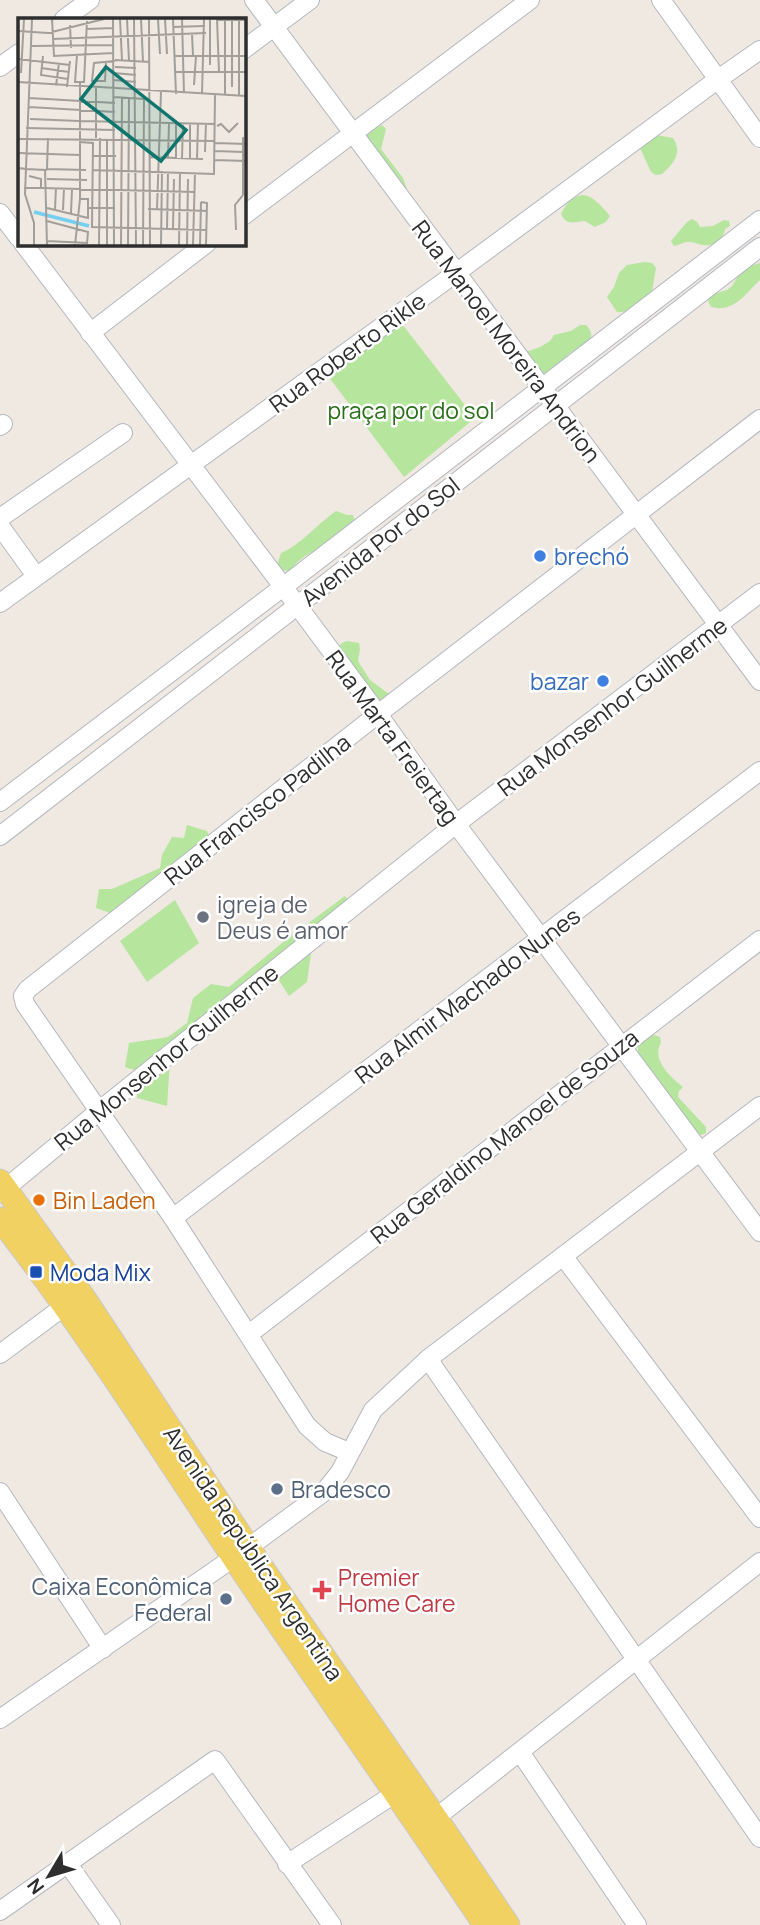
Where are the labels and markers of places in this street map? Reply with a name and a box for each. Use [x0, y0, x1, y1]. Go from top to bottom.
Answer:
place label: brechó [554, 540, 629, 572]
marker: brechó [532, 548, 548, 564]
place label: bazar [530, 665, 589, 697]
marker: bazar [595, 673, 611, 689]
place label: igreja de Deus é amor [217, 888, 348, 946]
marker: igreja de Deus é amor [195, 909, 211, 925]
place label: Bin Laden [53, 1184, 156, 1216]
marker: Bin Laden [31, 1192, 47, 1208]
place label: Moda Mix [50, 1256, 151, 1288]
marker: Moda Mix [28, 1264, 44, 1280]
place label: Bradesco [291, 1473, 391, 1505]
marker: Bradesco [269, 1481, 285, 1497]
place label: Premier Home Care [338, 1561, 456, 1619]
place label: Caixa Econômica Federal [32, 1570, 212, 1628]
marker: Premier Home Care [312, 1580, 332, 1600]
marker: Caixa Econômica Federal [218, 1591, 234, 1607]

